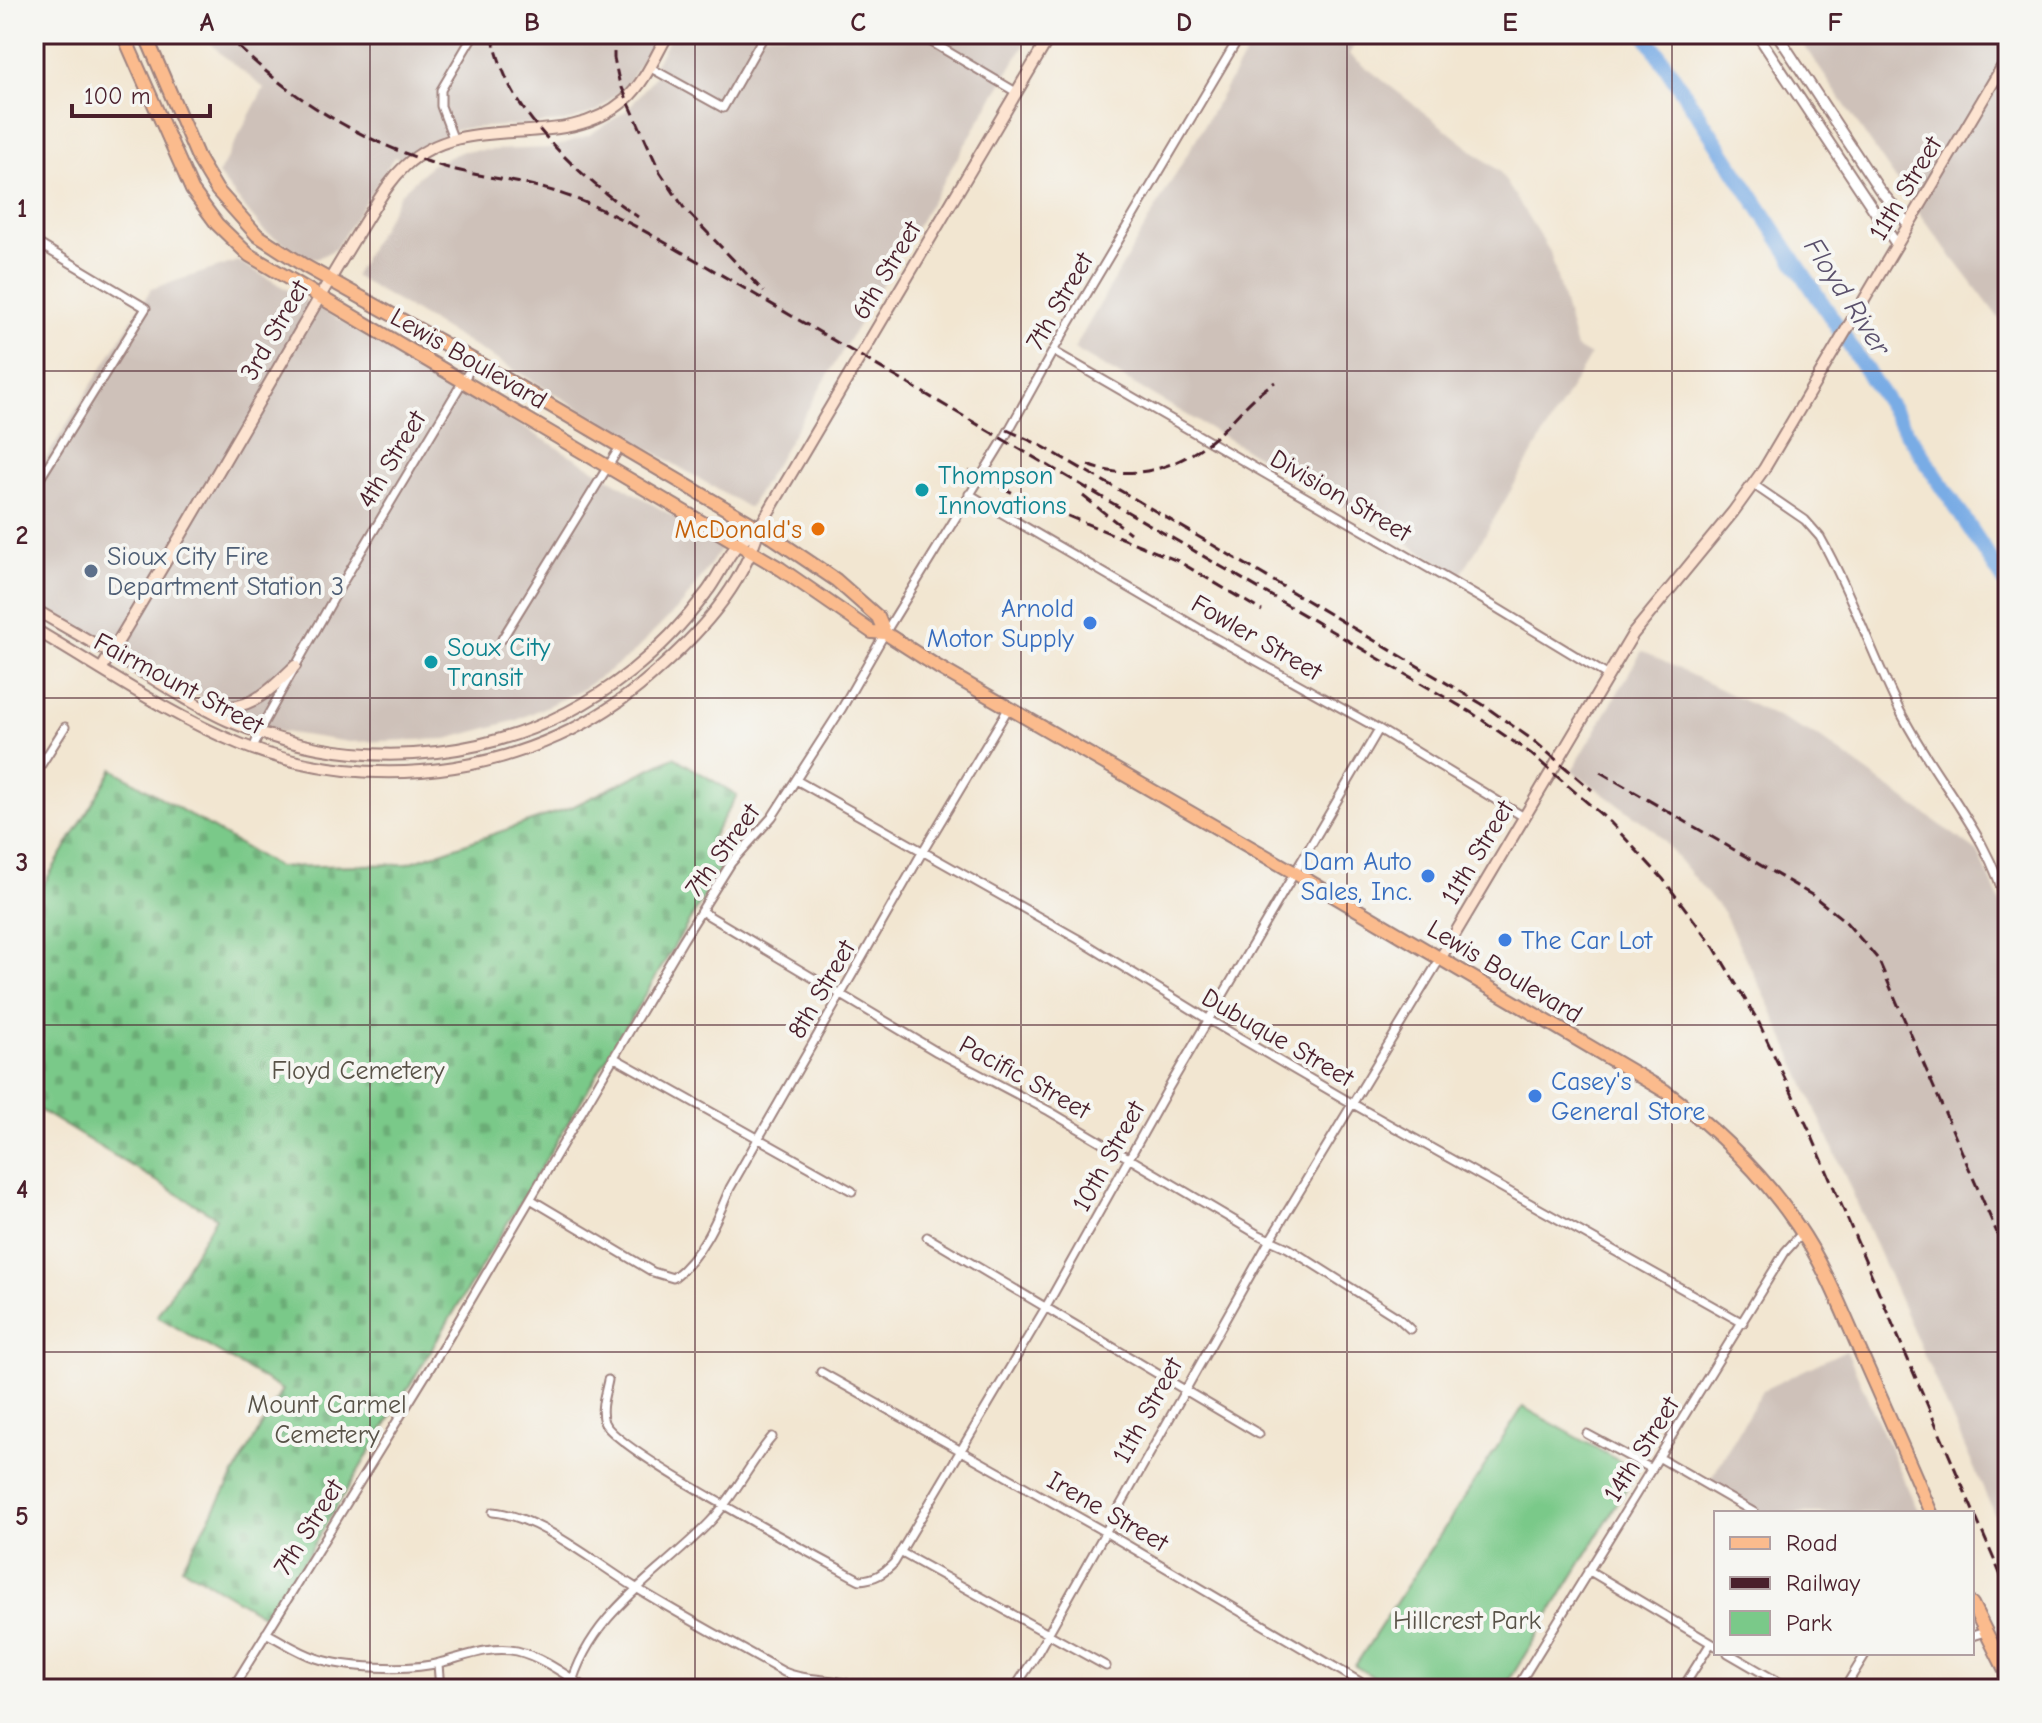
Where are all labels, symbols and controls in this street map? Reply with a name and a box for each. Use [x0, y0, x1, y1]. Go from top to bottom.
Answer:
text: A [200, 8, 215, 38]
text: B [524, 8, 540, 38]
text: C [850, 8, 866, 38]
text: D [1176, 8, 1192, 38]
text: E [1502, 8, 1518, 38]
text: F [1827, 8, 1843, 38]
scale bar [72, 68, 210, 118]
text: 100 m [84, 82, 151, 110]
street label: 11th Street [1863, 130, 1949, 246]
text: 1 [17, 194, 27, 224]
street label: 6th Street [846, 215, 929, 325]
water label: Floyd River [1797, 232, 1898, 363]
street label: 7th Street [1020, 246, 1101, 356]
street label: 3rd Street [234, 274, 316, 386]
street label: Lewis Boulevard [385, 302, 552, 416]
street label: 4th Street [351, 404, 433, 513]
street label: Division Street [1265, 443, 1418, 549]
place label: Thompson Innovations [938, 461, 1066, 521]
marker: Thompson Innovations [913, 481, 931, 499]
place label: McDonald's [674, 515, 802, 545]
marker: McDonald's [809, 520, 827, 538]
text: 2 [16, 521, 28, 551]
place label: Sioux City Fire Department Station 3 [107, 542, 344, 602]
marker: Sioux City Fire Department Station 3 [82, 562, 100, 580]
street label: Fowler Street [1186, 589, 1328, 688]
place label: Arnold Motor Supply [927, 594, 1074, 654]
marker: Arnold Motor Supply [1081, 614, 1099, 632]
street label: Fairmount Street [89, 627, 270, 742]
place label: Soux City Transit [447, 633, 551, 693]
marker: Soux City Transit [422, 653, 440, 671]
street label: 11th Street [1435, 794, 1521, 910]
street label: 7th Street [679, 797, 767, 903]
place label: Dam Auto Sales, Inc. [1301, 847, 1412, 907]
text: 3 [16, 848, 28, 878]
marker: Dam Auto Sales, Inc. [1419, 867, 1437, 885]
street label: Lewis Boulevard [1422, 914, 1587, 1030]
place label: The Car Lot [1521, 926, 1654, 956]
marker: The Car Lot [1496, 931, 1514, 949]
street label: 8th Street [782, 934, 863, 1044]
street label: Dubuque Street [1196, 982, 1360, 1094]
street label: Pacific Street [954, 1030, 1096, 1127]
park label: Floyd Cemetery [271, 1056, 445, 1086]
place label: Casey's General Store [1551, 1067, 1705, 1127]
marker: Casey's General Store [1526, 1087, 1544, 1105]
street label: 10th Street [1066, 1095, 1152, 1217]
text: 4 [16, 1175, 28, 1205]
street label: 11th Street [1107, 1351, 1190, 1468]
park label: Mount Carmel Cemetery [247, 1390, 407, 1450]
street label: 14th Street [1598, 1390, 1687, 1508]
street label: Irene Street [1042, 1465, 1174, 1559]
street label: 7th Street [268, 1473, 351, 1581]
text: 5 [15, 1502, 29, 1532]
legend [1714, 1511, 1974, 1655]
text: Road [1786, 1529, 1838, 1557]
text: Railway [1786, 1569, 1860, 1597]
park label: Hillcrest Park [1393, 1606, 1542, 1636]
text: Park [1786, 1609, 1832, 1637]

